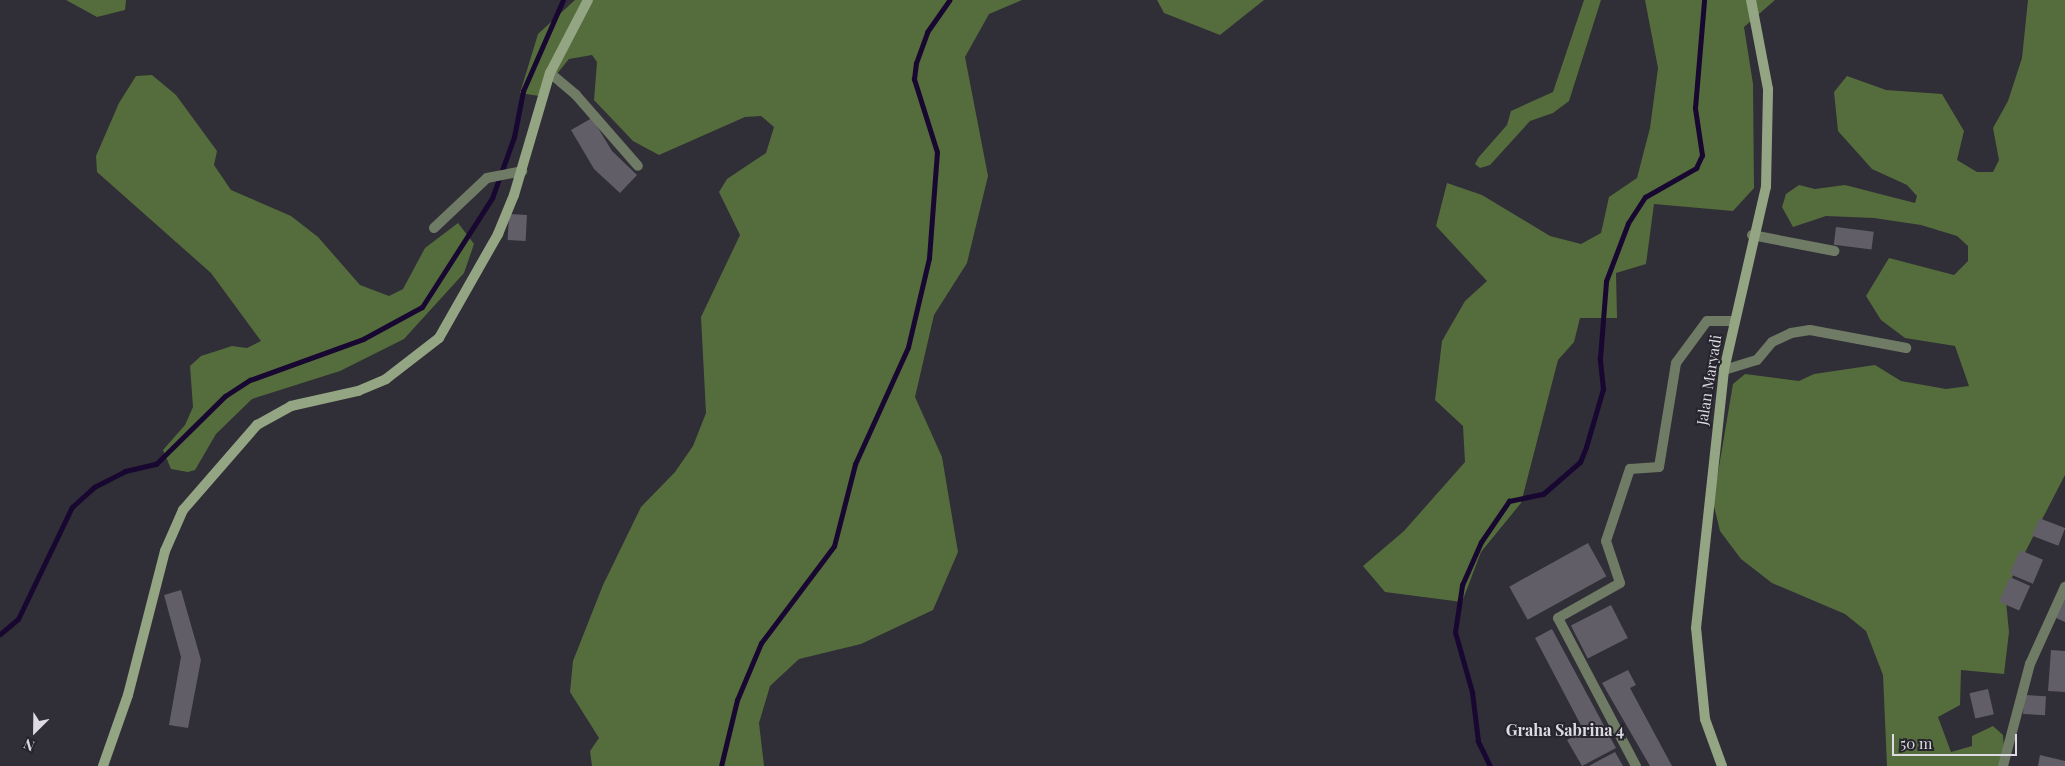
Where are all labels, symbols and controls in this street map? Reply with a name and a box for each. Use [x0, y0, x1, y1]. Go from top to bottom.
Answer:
street label: Jalan Maryadi [1693, 333, 1725, 427]
north arrow [10, 706, 60, 756]
district label: Graha Sabrina 4 [1505, 720, 1625, 740]
scale bar [1895, 724, 2020, 756]
text: 50 m [1900, 733, 1932, 753]
text: N [21, 735, 37, 756]

